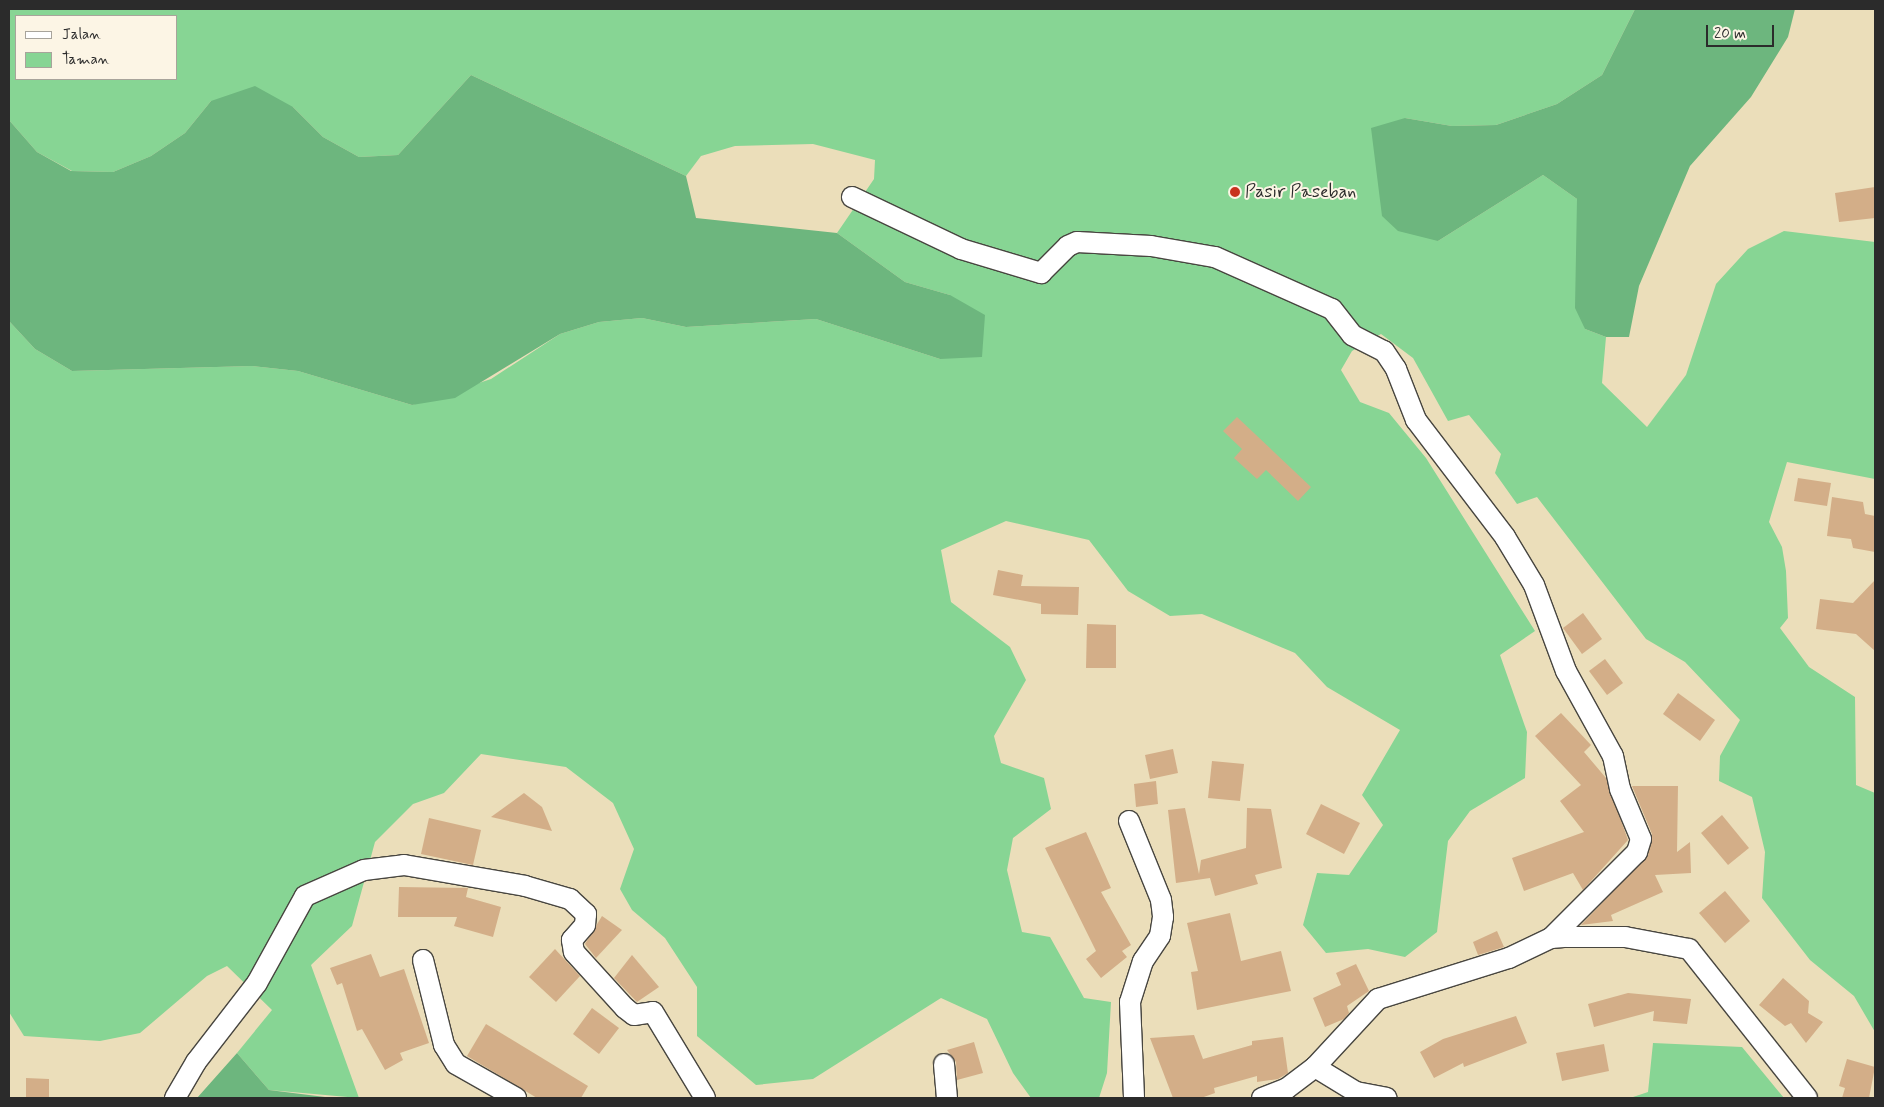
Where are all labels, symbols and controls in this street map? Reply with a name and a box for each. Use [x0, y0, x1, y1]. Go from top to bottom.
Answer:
legend [15, 15, 178, 80]
scale bar [1709, 15, 1776, 47]
text: 20 m [1714, 24, 1746, 44]
text: Jalan [62, 25, 101, 45]
text: Taman [62, 50, 110, 70]
place label: Pasir Paseban [1245, 181, 1355, 203]
marker: Pasir Paseban [1229, 186, 1241, 198]

